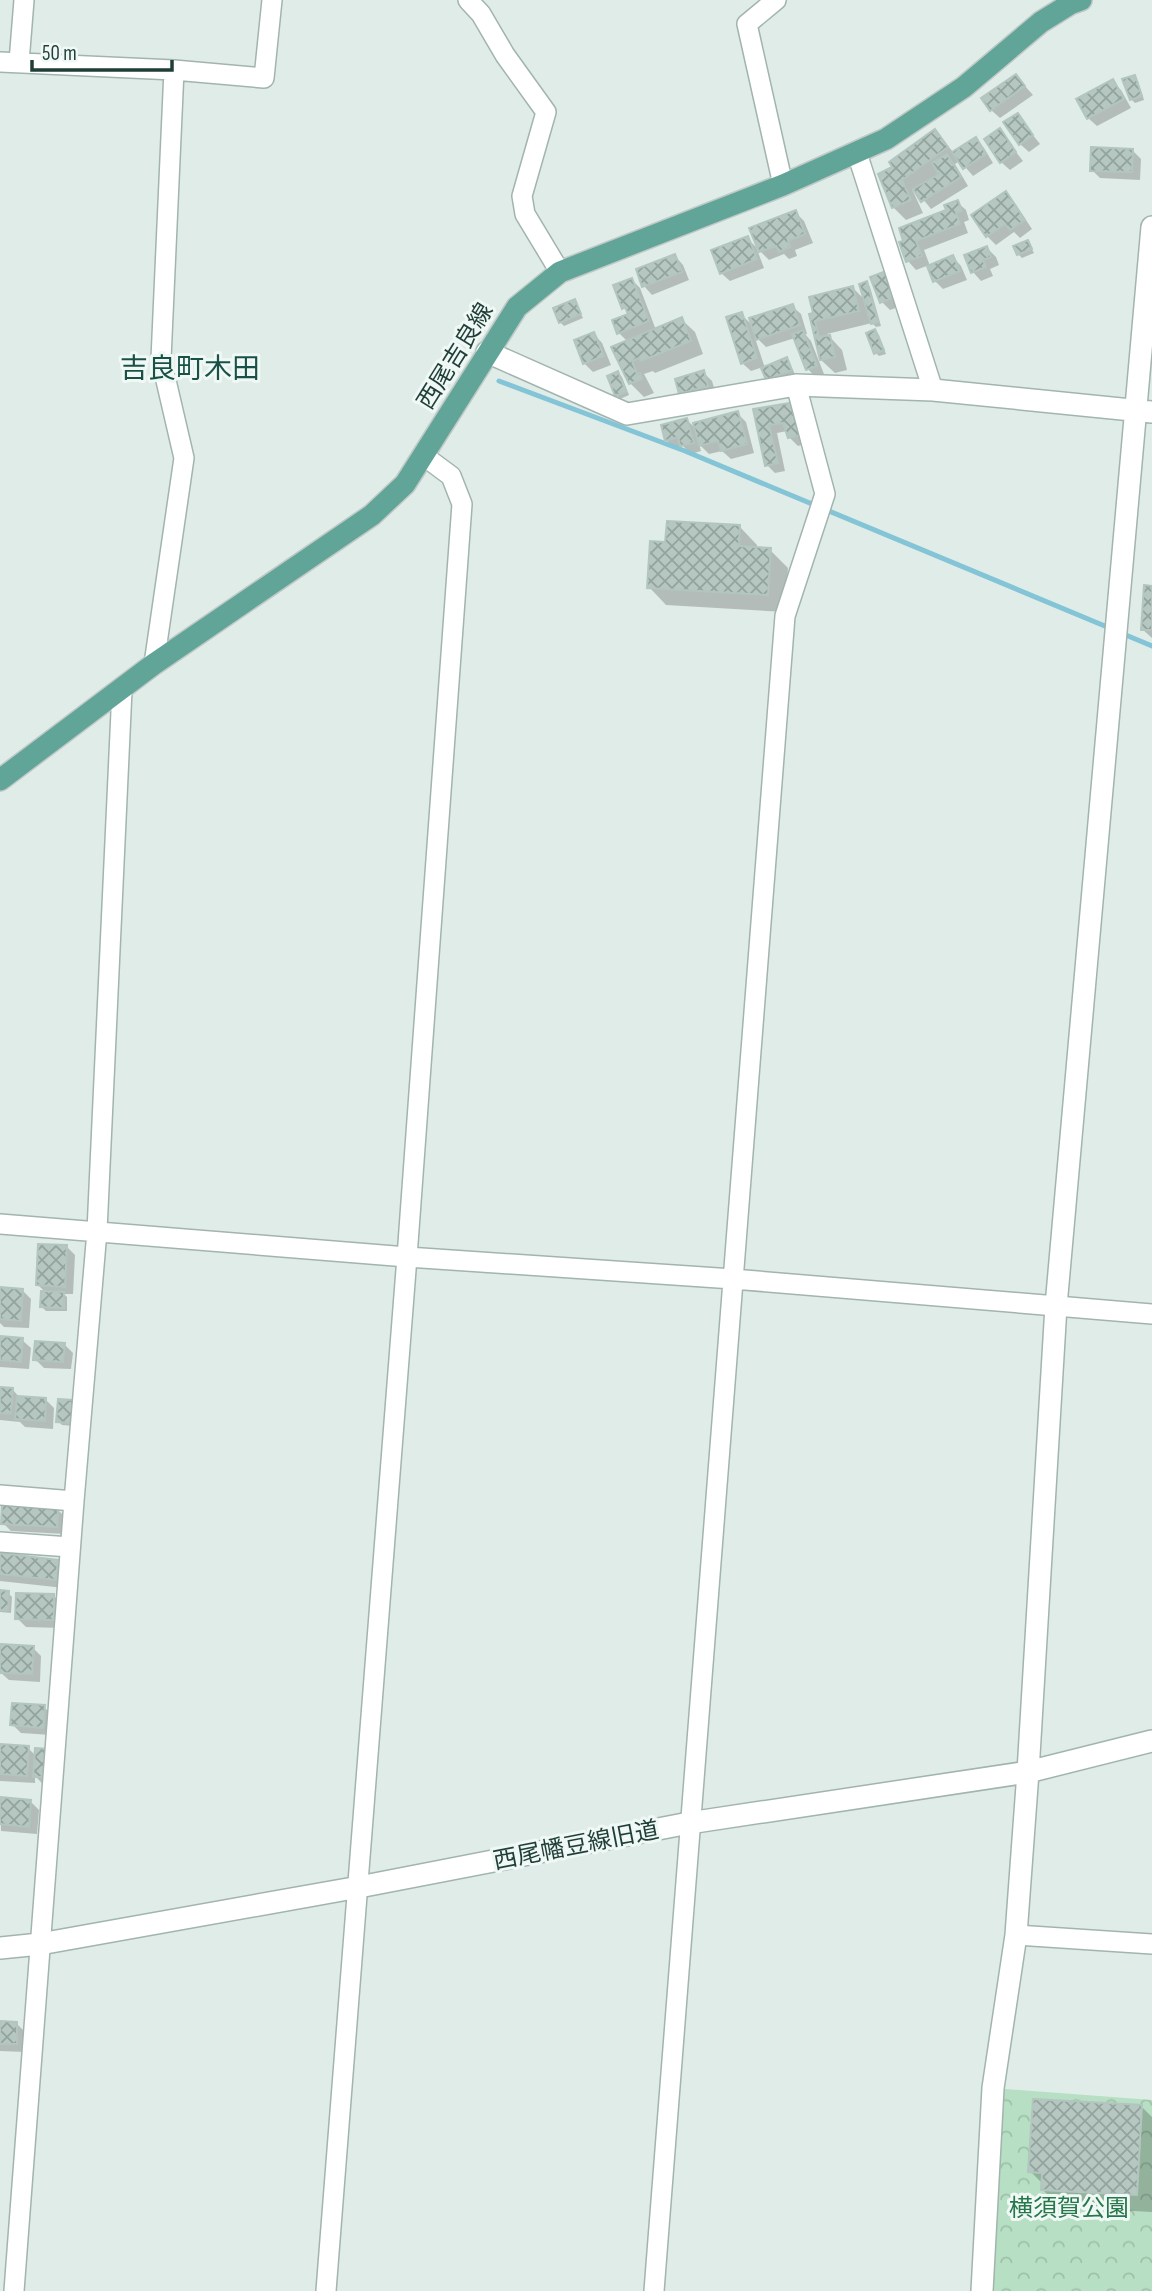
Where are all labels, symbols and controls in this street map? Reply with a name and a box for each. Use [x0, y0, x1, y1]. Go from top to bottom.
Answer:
scale bar [32, 28, 172, 72]
text: 50 m [42, 41, 77, 66]
street label: 西尾吉良線 [411, 298, 500, 415]
district label: 吉良町木田 [120, 353, 260, 386]
street label: 西尾幡豆線旧道 [491, 1815, 661, 1876]
park label: 横須賀公園 [1009, 2194, 1129, 2223]

